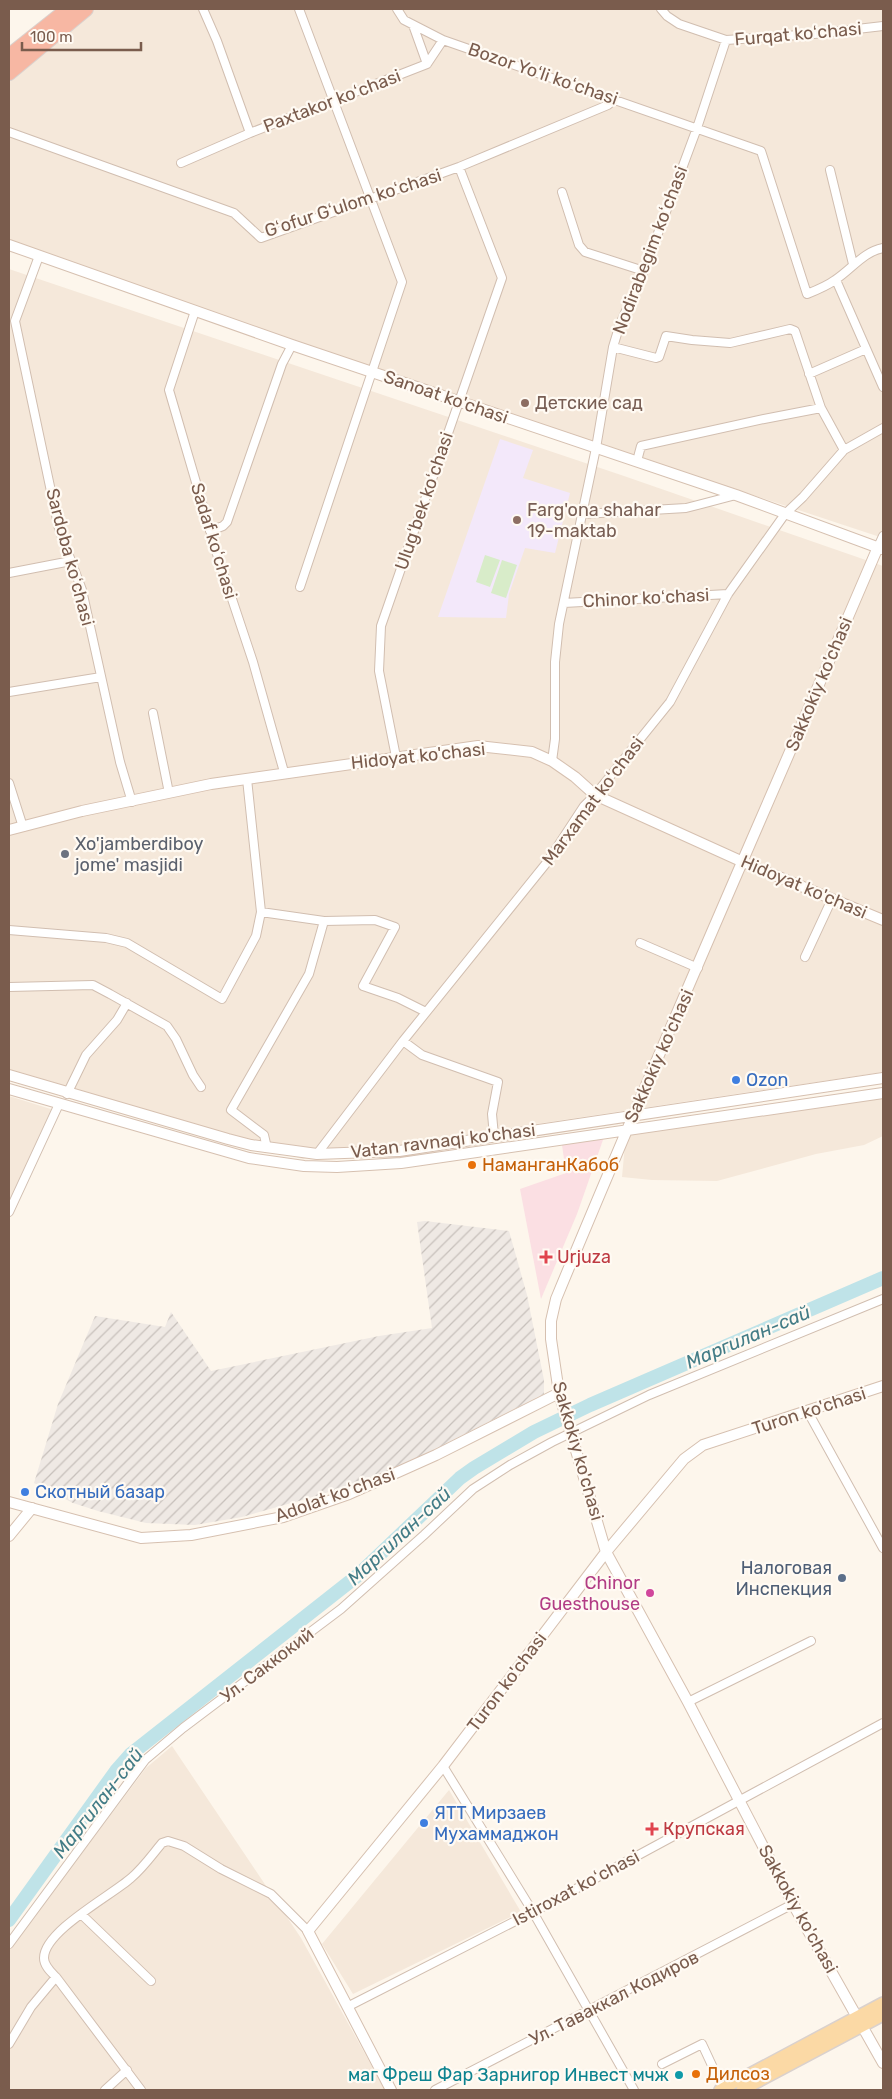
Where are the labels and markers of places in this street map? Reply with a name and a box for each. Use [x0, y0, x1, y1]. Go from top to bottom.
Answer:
place label: Детские сад [535, 392, 643, 414]
marker: Детские сад [519, 397, 531, 409]
place label: Farg'ona shahar 19-maktab [527, 499, 661, 542]
marker: Farg'ona shahar 19-maktab [511, 514, 523, 526]
place label: Xo'jamberdiboy jome' masjidi [74, 833, 203, 876]
marker: Xo'jamberdiboy jome' masjidi [59, 848, 71, 860]
place label: Ozon [746, 1069, 788, 1091]
marker: Ozon [730, 1074, 742, 1086]
place label: НаманганКабоб [482, 1154, 619, 1176]
marker: НаманганКабоб [466, 1159, 478, 1171]
place label: Urjuza [557, 1246, 611, 1268]
marker: Urjuza [539, 1250, 553, 1264]
place label: Скотный базар [35, 1481, 165, 1503]
marker: Скотный базар [19, 1486, 31, 1498]
place label: Налоговая Инспекция [735, 1557, 832, 1600]
place label: Chinor Guesthouse [539, 1572, 640, 1615]
marker: Налоговая Инспекция [836, 1572, 848, 1584]
marker: Chinor Guesthouse [644, 1587, 656, 1599]
place label: ЯТТ Мирзаев Мухаммаджон [434, 1802, 559, 1845]
marker: ЯТТ Мирзаев Мухаммаджон [418, 1817, 430, 1829]
place label: Крупская [663, 1818, 745, 1840]
marker: Крупская [645, 1822, 659, 1836]
place label: Дилсоз [706, 2063, 770, 2085]
place label: маг Фреш Фар Зарнигор Инвест мчж [348, 2064, 669, 2086]
marker: Дилсоз [690, 2068, 702, 2080]
marker: маг Фреш Фар Зарнигор Инвест мчж [673, 2069, 685, 2081]

